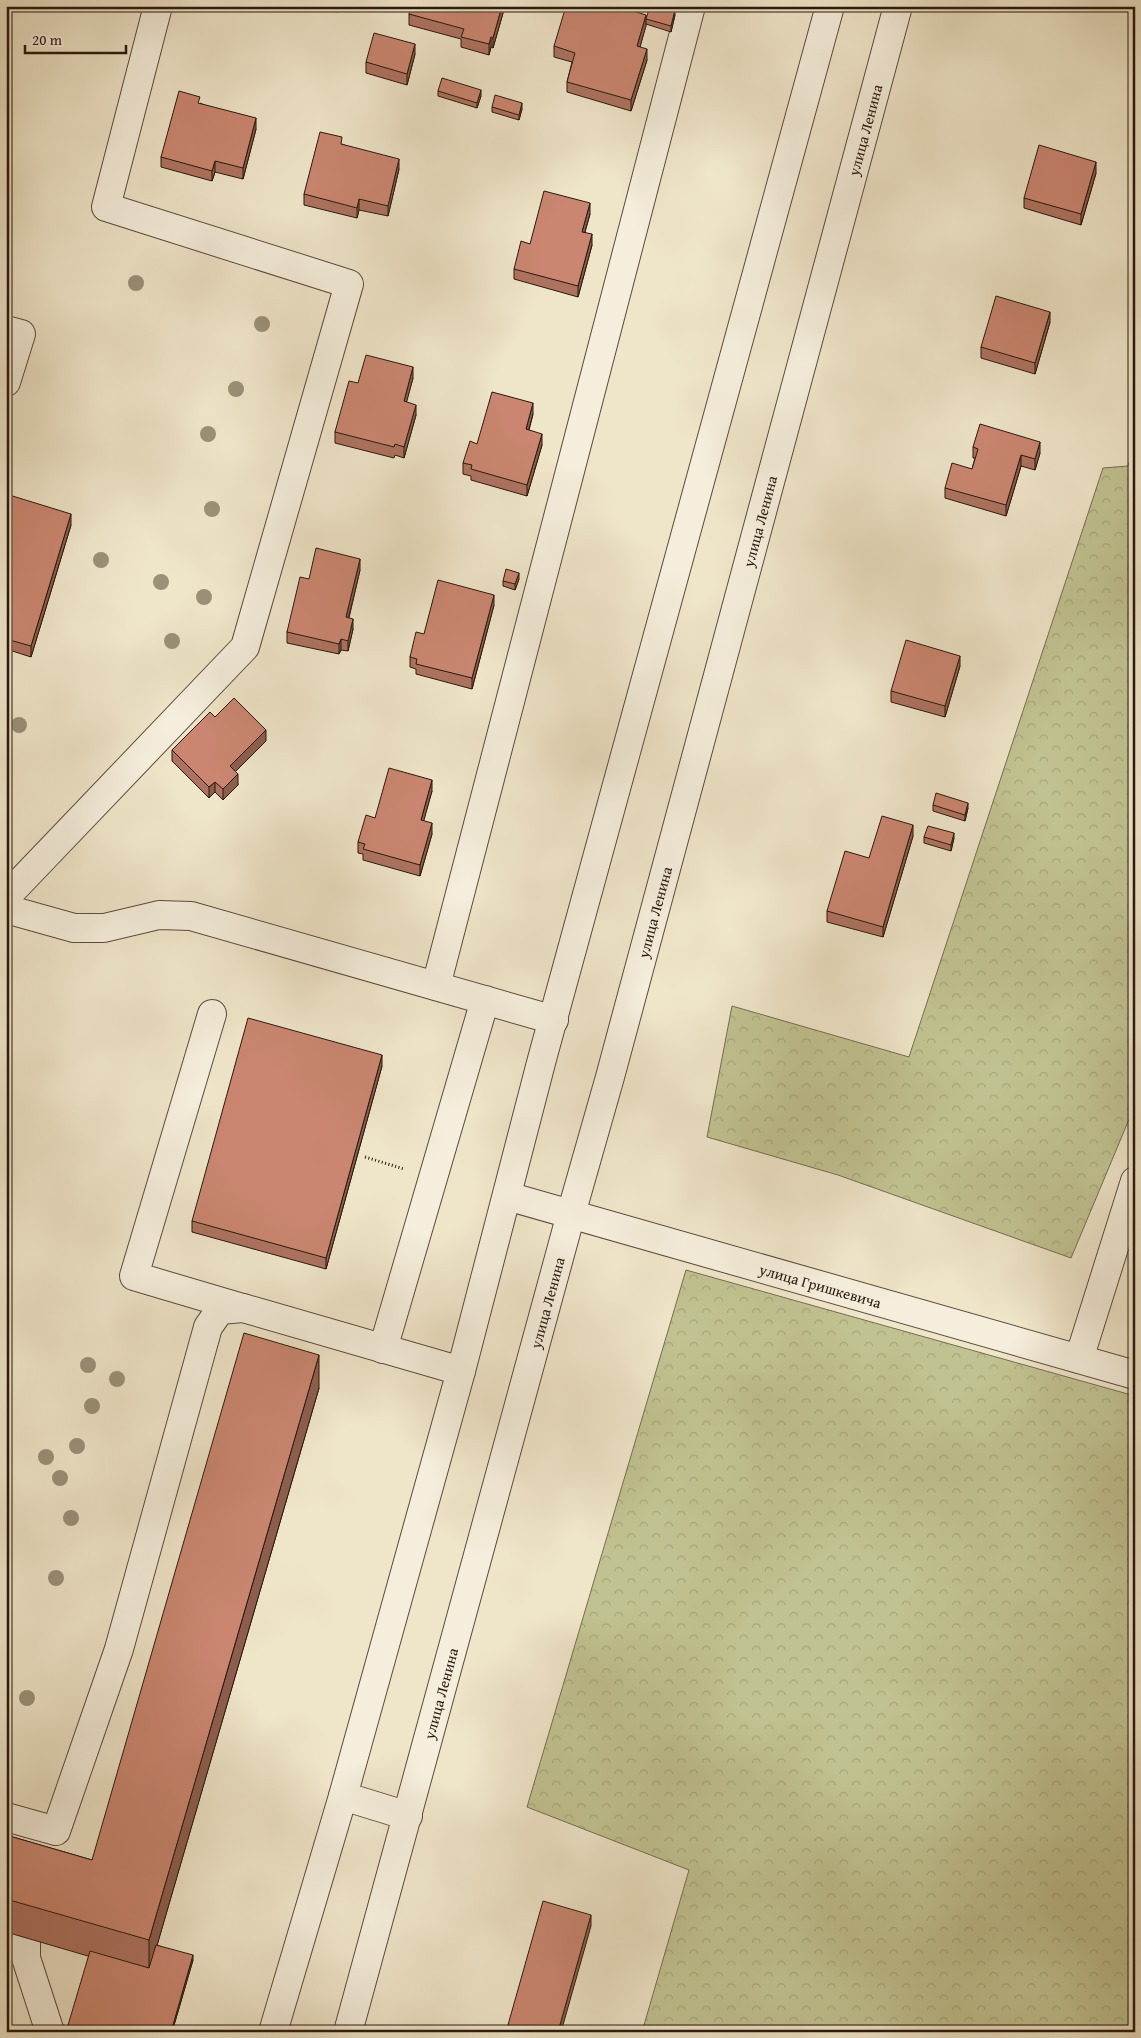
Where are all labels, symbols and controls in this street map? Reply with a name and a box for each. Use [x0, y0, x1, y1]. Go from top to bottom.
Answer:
scale bar [25, 22, 126, 54]
text: 20 m [32, 29, 63, 50]
street label: улица Ленина [842, 81, 887, 179]
street label: улица Ленина [737, 472, 782, 570]
street label: улица Ленина [632, 863, 677, 961]
street label: улица Ленина [524, 1254, 570, 1352]
street label: улица Гришкевича [756, 1258, 885, 1313]
street label: улица Ленина [418, 1644, 463, 1742]

